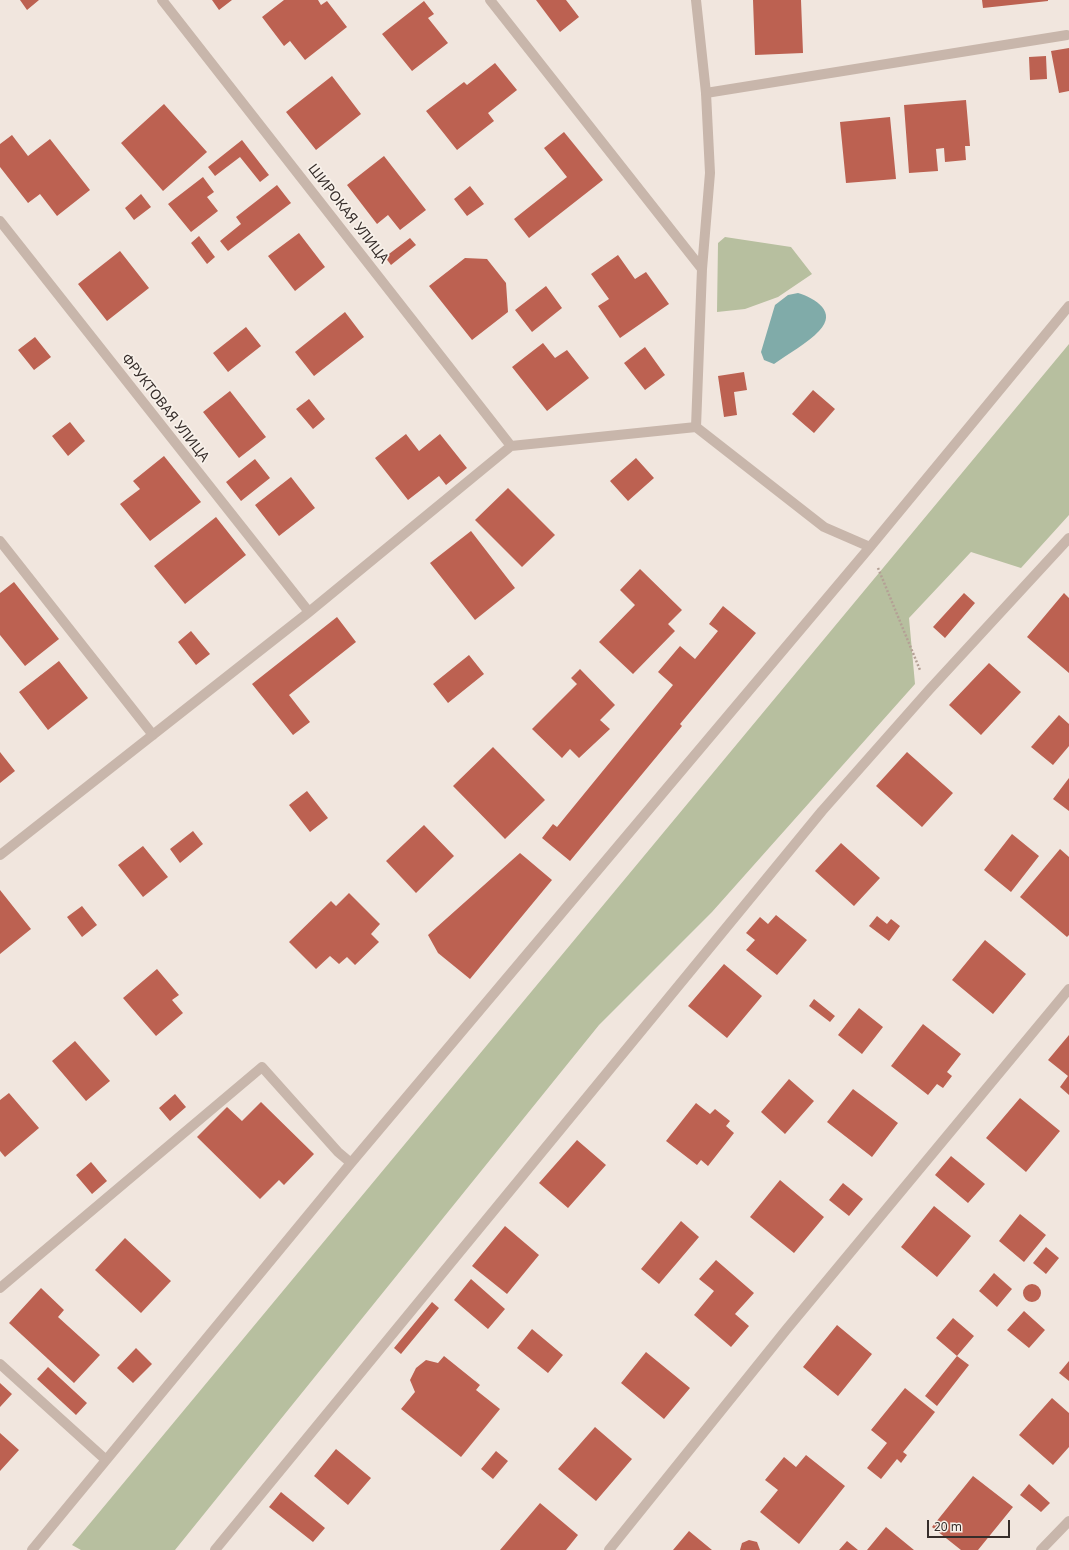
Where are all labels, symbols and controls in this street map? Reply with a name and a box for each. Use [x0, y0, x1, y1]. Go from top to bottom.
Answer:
street label: ШИРОКАЯ УЛИЦА [304, 161, 392, 267]
street label: ФРУКТОВАЯ УЛИЦА [118, 351, 212, 465]
scale bar [929, 1512, 1012, 1538]
text: 20 m [934, 1518, 962, 1535]

